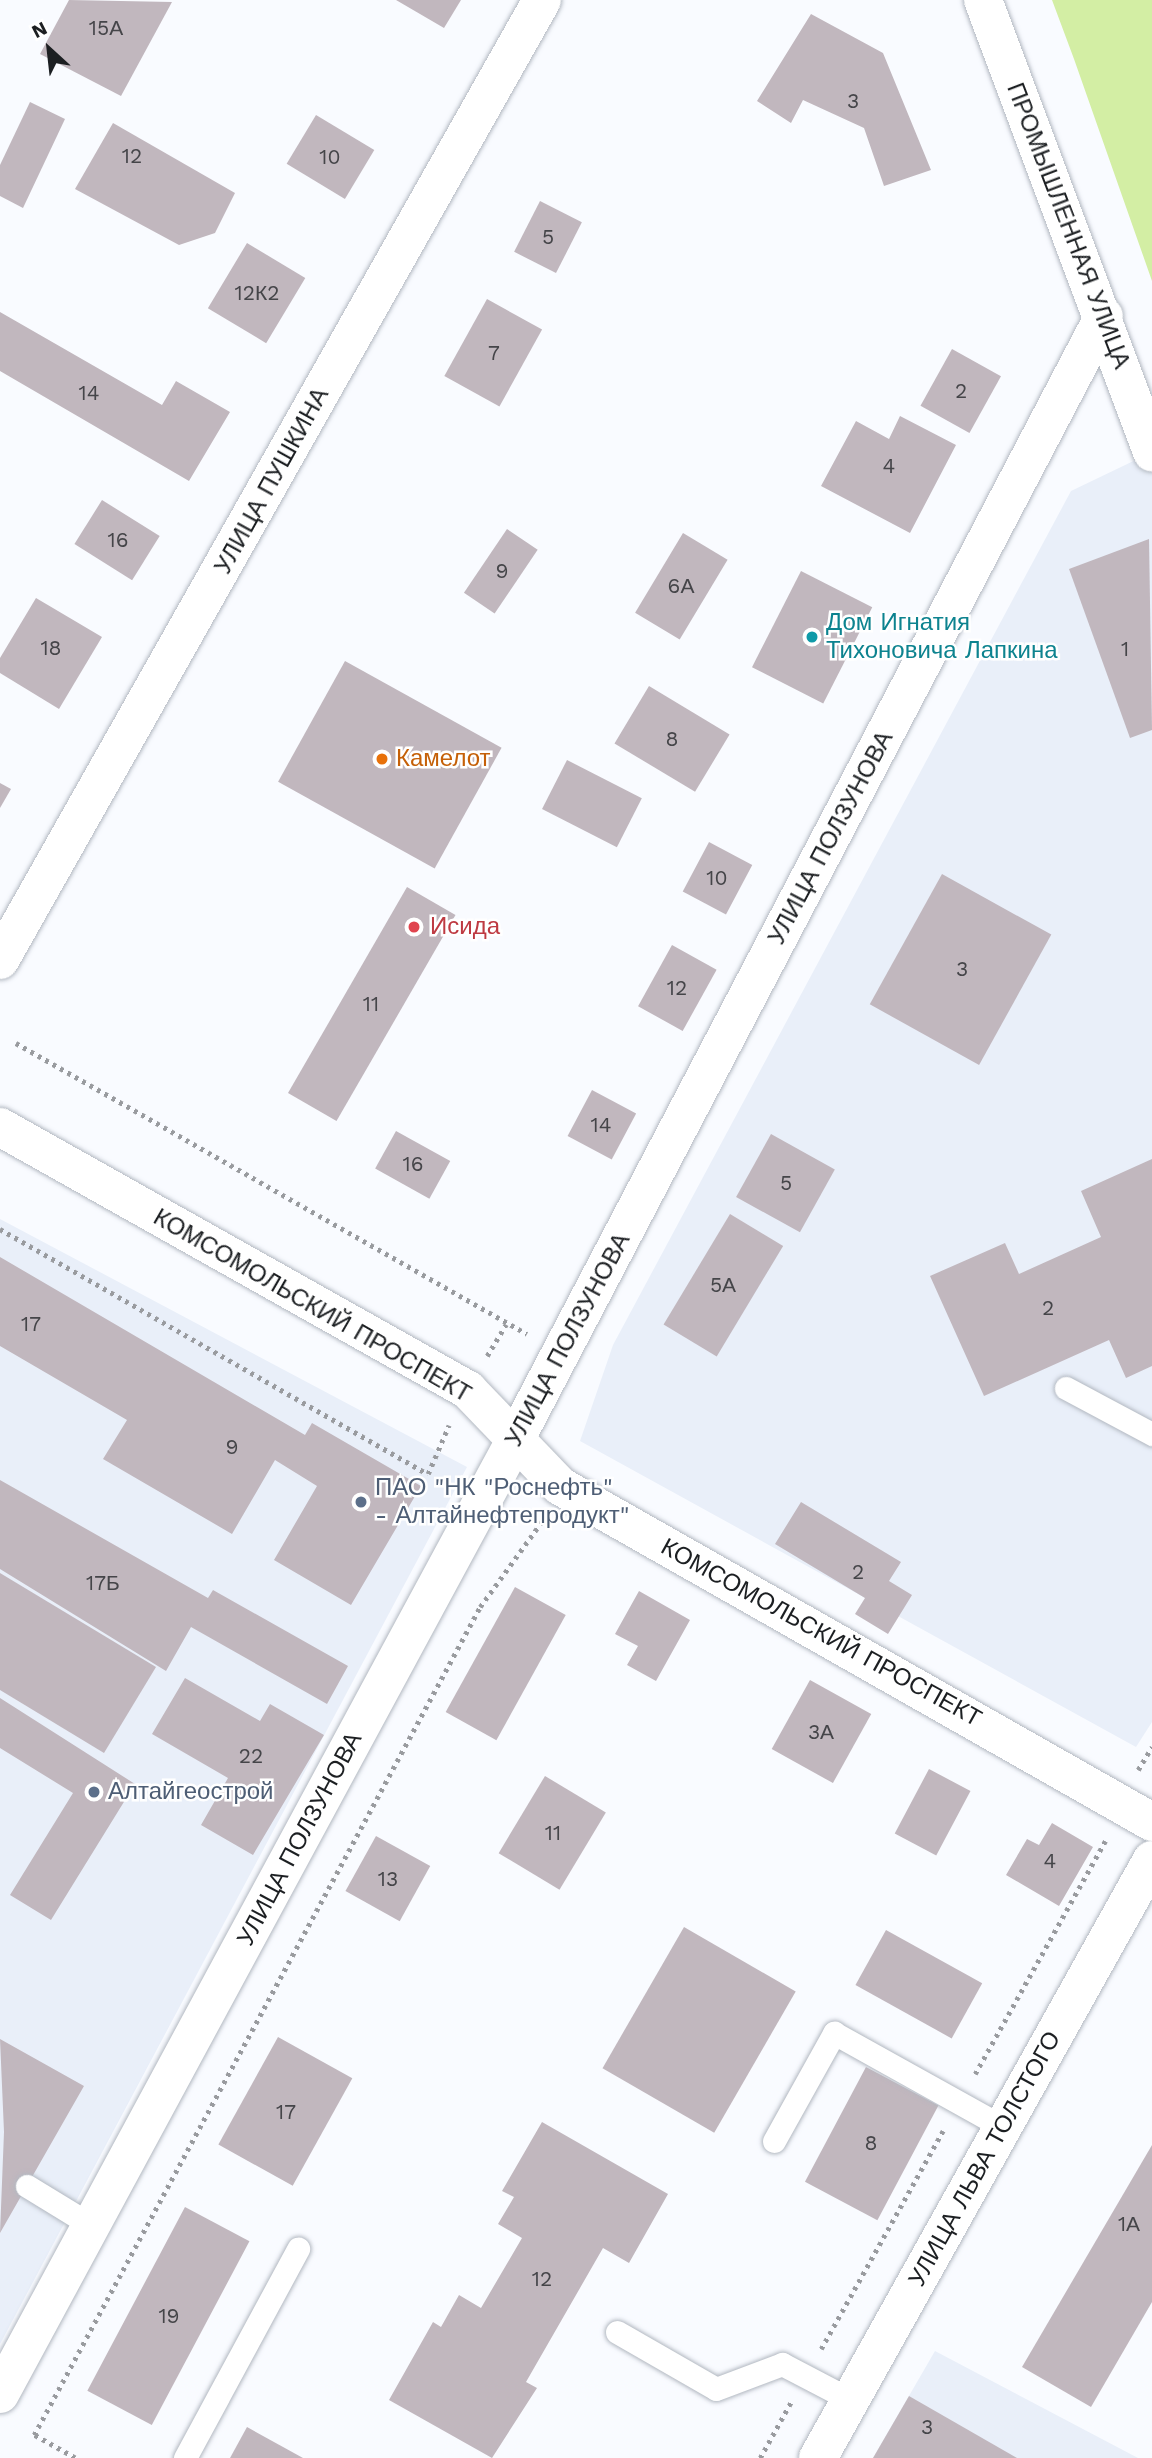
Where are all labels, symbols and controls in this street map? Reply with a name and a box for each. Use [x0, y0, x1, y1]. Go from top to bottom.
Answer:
north arrow [14, 14, 84, 84]
house number: 15А [89, 15, 123, 41]
text: N [28, 16, 51, 43]
street label: ПРОМЫШЛЕННАЯ УЛИЦА [1000, 79, 1136, 373]
house number: 3 [847, 88, 859, 114]
house number: 12 [122, 143, 142, 169]
house number: 10 [319, 144, 341, 170]
house number: 5 [542, 224, 554, 250]
house number: 12К2 [235, 280, 279, 306]
house number: 7 [488, 340, 500, 366]
house number: 2 [955, 378, 967, 404]
house number: 14 [78, 380, 100, 406]
street label: УЛИЦА ПУШКИНА [209, 383, 335, 579]
house number: 4 [883, 453, 895, 479]
house number: 16 [108, 527, 128, 553]
house number: 9 [496, 558, 508, 584]
house number: 6А [668, 573, 694, 599]
place label: Дом Игнатия Тихоновича Лапкина [826, 609, 1057, 665]
marker: Дом Игнатия Тихоновича Лапкина [804, 629, 820, 645]
house number: 18 [40, 635, 62, 661]
house number: 1 [1121, 636, 1129, 662]
house number: 8 [666, 726, 678, 752]
street label: УЛИЦА ПОЛЗУНОВА [763, 726, 899, 950]
place label: Камелот [396, 745, 490, 773]
marker: Камелот [374, 751, 390, 767]
house number: 10 [706, 865, 728, 891]
place label: Исида [430, 913, 500, 941]
marker: Исида [404, 917, 424, 937]
house number: 3 [956, 956, 968, 982]
house number: 12 [667, 975, 687, 1001]
house number: 11 [363, 991, 379, 1017]
house number: 14 [590, 1112, 612, 1138]
house number: 16 [403, 1151, 423, 1177]
house number: 5 [780, 1170, 792, 1196]
street label: КОМСОМОЛЬСКИЙ ПРОСПЕКТ [148, 1203, 476, 1409]
street label: УЛИЦА ПОЛЗУНОВА [500, 1228, 636, 1452]
house number: 5А [710, 1272, 736, 1298]
house number: 2 [1042, 1295, 1054, 1321]
house number: 17 [21, 1311, 41, 1337]
house number: 9 [226, 1434, 238, 1460]
place label: ПАО "НК "Роснефть" - Алтайнефтепродукт" [375, 1474, 629, 1530]
marker: ПАО "НК "Роснефть" - Алтайнефтепродукт" [353, 1494, 369, 1510]
street label: КОМСОМОЛЬСКИЙ ПРОСПЕКТ [656, 1533, 986, 1733]
house number: 2 [852, 1559, 864, 1585]
house number: 17Б [86, 1570, 120, 1596]
house number: 3А [808, 1719, 834, 1745]
street label: УЛИЦА ПОЛЗУНОВА [232, 1727, 368, 1951]
house number: 22 [239, 1743, 263, 1769]
place label: Алтайгеострой [108, 1778, 274, 1806]
marker: Алтайгеострой [86, 1784, 102, 1800]
house number: 11 [545, 1820, 561, 1846]
house number: 4 [1044, 1848, 1056, 1874]
house number: 13 [378, 1866, 398, 1892]
street label: УЛИЦА ЛЬВА ТОЛСТОГО [903, 2026, 1067, 2292]
house number: 17 [276, 2099, 296, 2125]
house number: 8 [865, 2130, 877, 2156]
house number: 1А [1118, 2211, 1140, 2237]
house number: 12 [532, 2266, 552, 2292]
house number: 19 [158, 2303, 180, 2329]
house number: 3 [921, 2414, 933, 2440]

